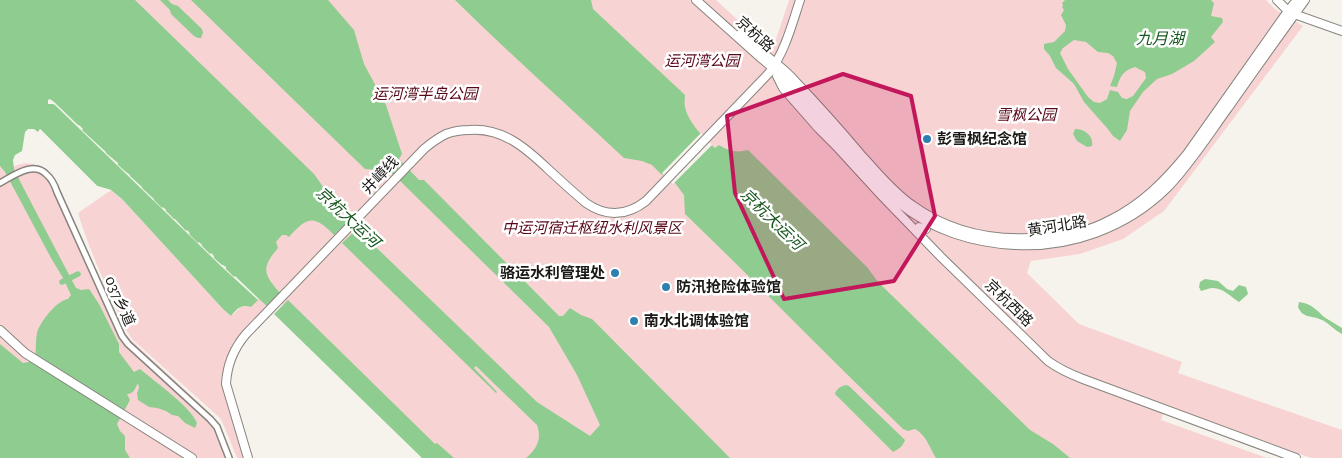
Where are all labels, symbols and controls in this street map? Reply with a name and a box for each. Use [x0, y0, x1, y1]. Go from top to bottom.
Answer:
street label: 京杭路 [732, 12, 778, 56]
water label: 九月湖 [1136, 29, 1187, 48]
park label: 运河湾公园 [664, 52, 741, 70]
park label: 运河湾半岛公园 [372, 85, 479, 103]
park label: 雪枫公园 [996, 106, 1058, 124]
place label: 彭雪枫纪念馆 [937, 130, 1027, 148]
marker: 彭雪枫纪念馆 [921, 133, 933, 145]
street label: 井嶂线 [358, 153, 402, 197]
water label: 京杭大运河 [312, 183, 386, 253]
water label: 京杭大运河 [737, 184, 810, 256]
street label: 黄河北路 [1026, 212, 1088, 240]
park label: 中运河宿迁枢纽水利风景区 [502, 219, 684, 237]
place label: 骆运水利管理处 [500, 264, 605, 282]
marker: 骆运水利管理处 [609, 267, 621, 279]
street label: 037乡道 [101, 273, 139, 329]
street label: 京杭西路 [981, 276, 1037, 330]
place label: 防汛抢险体验馆 [676, 278, 781, 296]
marker: 防汛抢险体验馆 [660, 281, 672, 293]
place label: 南水北调体验馆 [644, 312, 749, 330]
marker: 南水北调体验馆 [628, 315, 640, 327]

